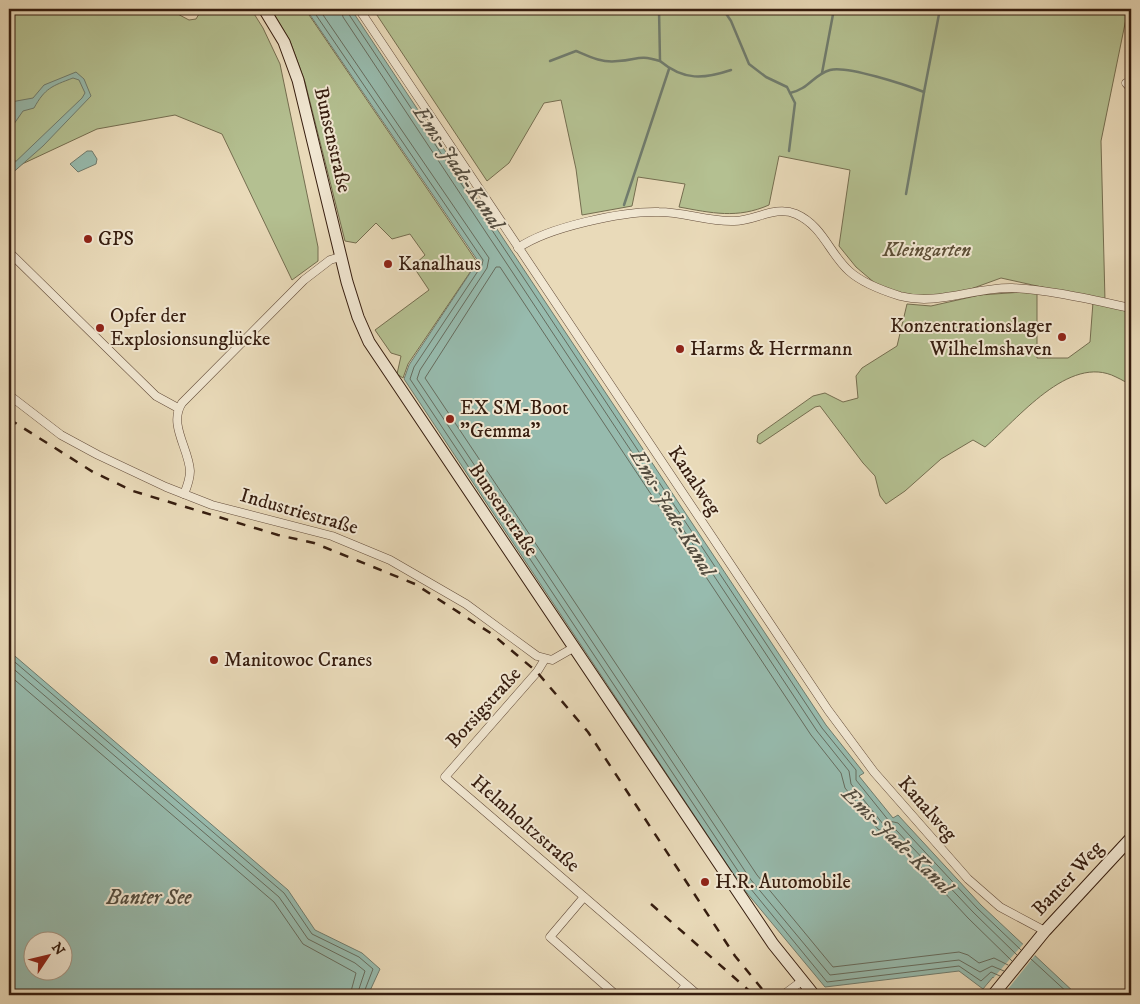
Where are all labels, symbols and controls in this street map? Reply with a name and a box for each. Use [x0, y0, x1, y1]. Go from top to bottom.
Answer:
street label: Bunsenstraße [308, 85, 356, 195]
water label: Ems-Jade-Kanal [406, 100, 510, 237]
place label: GPS [98, 227, 134, 252]
marker: GPS [82, 233, 94, 245]
park label: Kleingarten [882, 238, 971, 263]
place label: Kanalhaus [398, 252, 481, 277]
marker: Kanalhaus [382, 258, 394, 270]
place label: Opfer der Explosionsunglücke [110, 304, 270, 352]
place label: Konzentrationslager Wilhelmshaven [890, 314, 1053, 362]
marker: Opfer der Explosionsunglücke [94, 322, 106, 334]
marker: Konzentrationslager Wilhelmshaven [1056, 331, 1068, 343]
place label: Harms & Herrmann [690, 337, 853, 362]
marker: Harms & Herrmann [674, 343, 686, 355]
place label: EX SM-Boot "Gemma" [460, 396, 568, 444]
marker: EX SM-Boot "Gemma" [444, 413, 456, 425]
street label: Kanalweg [662, 442, 726, 521]
water label: Ems-Jade-Kanal [623, 444, 721, 584]
street label: Bunsenstraße [463, 458, 543, 562]
street label: Industriestraße [237, 483, 361, 541]
place label: Manitowoc Cranes [224, 648, 373, 673]
marker: Manitowoc Cranes [208, 654, 220, 666]
street label: Borsigstraße [441, 662, 527, 754]
street label: Helmholtzstraße [465, 770, 585, 878]
street label: Kanalweg [892, 771, 962, 847]
water label: Ems-Jade-Kanal [836, 781, 960, 902]
street label: Banter Weg [1027, 836, 1109, 922]
place label: H.R. Automobile [715, 870, 851, 895]
marker: H.R. Automobile [699, 876, 711, 888]
water label: Banter See [106, 885, 192, 911]
north arrow [22, 932, 72, 982]
text: N [47, 939, 69, 959]

